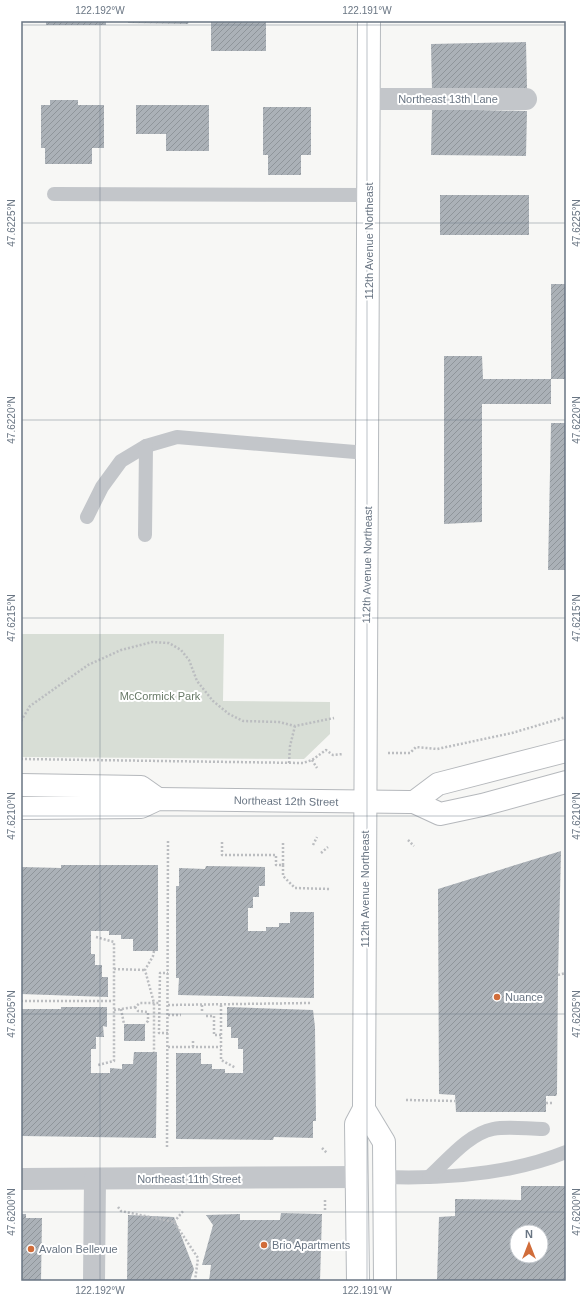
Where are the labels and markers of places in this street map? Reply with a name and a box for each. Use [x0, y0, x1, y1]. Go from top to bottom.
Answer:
place label: Nuance [505, 991, 543, 1003]
marker: Nuance [492, 992, 502, 1002]
place label: Brio Apartments [272, 1239, 351, 1251]
marker: Brio Apartments [259, 1240, 269, 1250]
place label: Avalon Bellevue [39, 1243, 118, 1255]
marker: Avalon Bellevue [26, 1244, 36, 1254]

